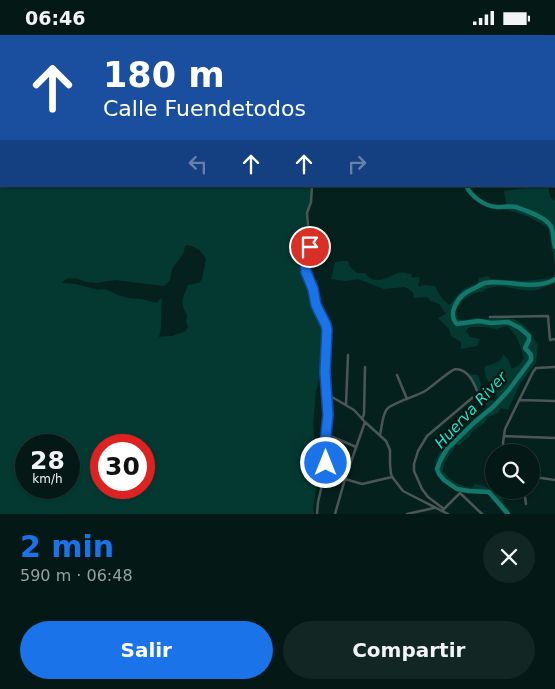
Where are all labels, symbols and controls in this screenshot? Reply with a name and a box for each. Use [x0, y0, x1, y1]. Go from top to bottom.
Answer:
text: 06:46 [25, 7, 85, 29]
icon: ahead [20, 55, 85, 120]
text: 180 m [103, 55, 225, 95]
text: Calle Fuendetodos [103, 96, 306, 121]
icon: left [184, 150, 212, 178]
icon: ahead [237, 150, 265, 178]
icon: ahead [290, 150, 318, 178]
icon: right [343, 150, 371, 178]
pin [289, 226, 331, 268]
icon: arrive [296, 233, 324, 261]
water label: Huerva River [431, 367, 512, 452]
speed limit sign: 30 [90, 434, 155, 499]
position arrow [299, 436, 351, 488]
map controls [485, 444, 540, 499]
button: search [485, 444, 540, 499]
text: 28 [30, 446, 65, 475]
text: km/h [32, 472, 63, 486]
text: 2 min [20, 529, 114, 564]
button: close [483, 531, 535, 583]
text: 590 m · 06:48 [20, 566, 133, 585]
button: Salir [20, 621, 273, 679]
button: Compartir [283, 621, 535, 679]

